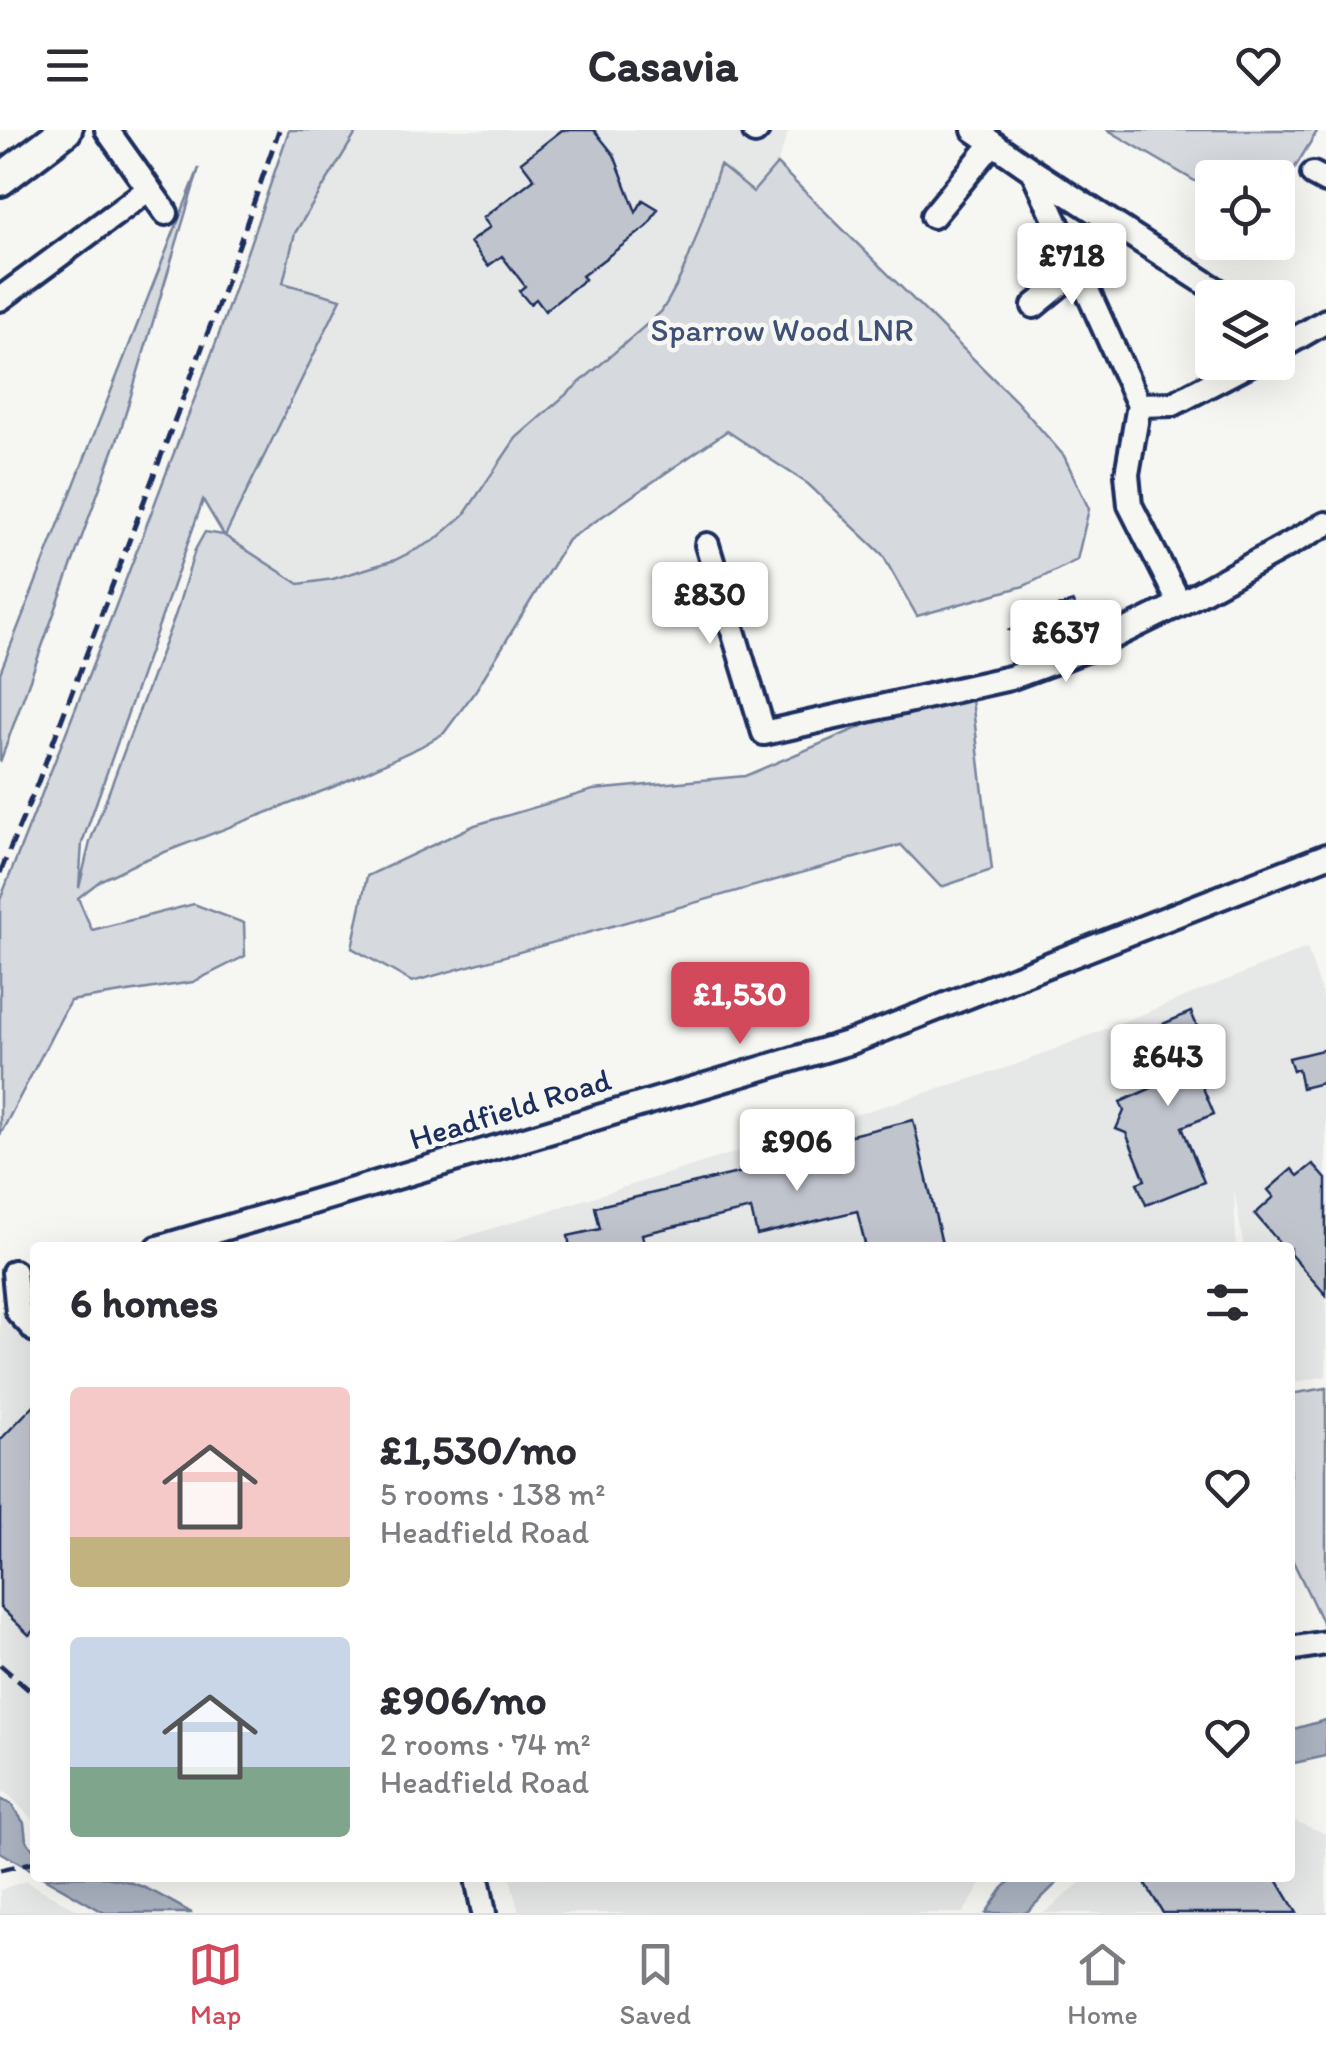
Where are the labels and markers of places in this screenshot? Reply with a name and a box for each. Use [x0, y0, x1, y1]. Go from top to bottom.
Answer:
pin: £718 [1013, 223, 1131, 308]
pin: £830 [651, 562, 769, 647]
pin: £637 [1007, 600, 1125, 685]
pin: £1,530 [659, 962, 821, 1047]
pin: £643 [1109, 1024, 1227, 1109]
pin: £906 [738, 1109, 856, 1194]

